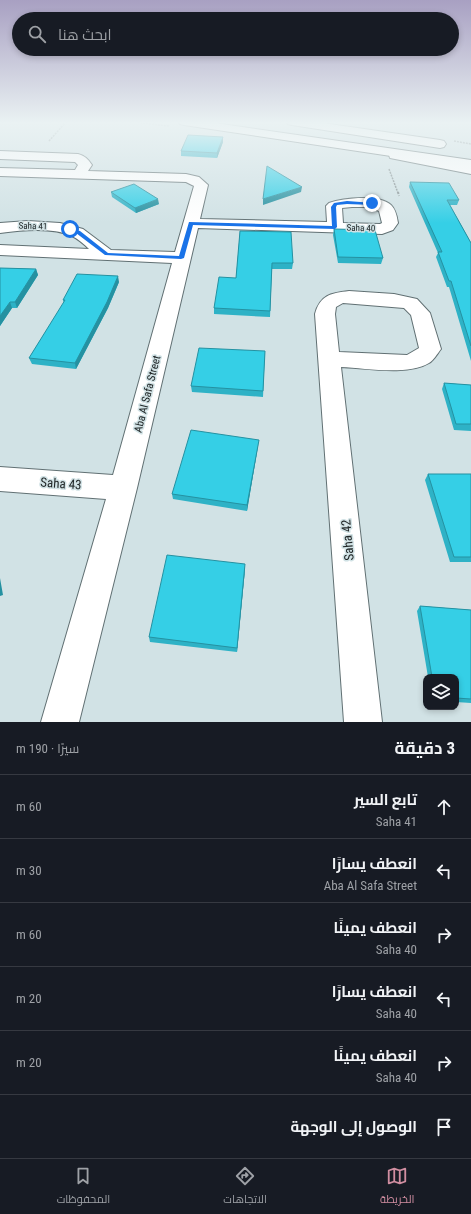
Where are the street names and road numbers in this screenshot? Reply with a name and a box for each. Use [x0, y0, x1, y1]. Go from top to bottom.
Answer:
street label: Saha 41 [19, 221, 47, 231]
street label: Saha 40 [347, 223, 375, 233]
street label: Aba Al Safa Street [132, 354, 163, 434]
street label: Saha 43 [40, 475, 82, 492]
street label: Saha 42 [338, 519, 357, 561]

